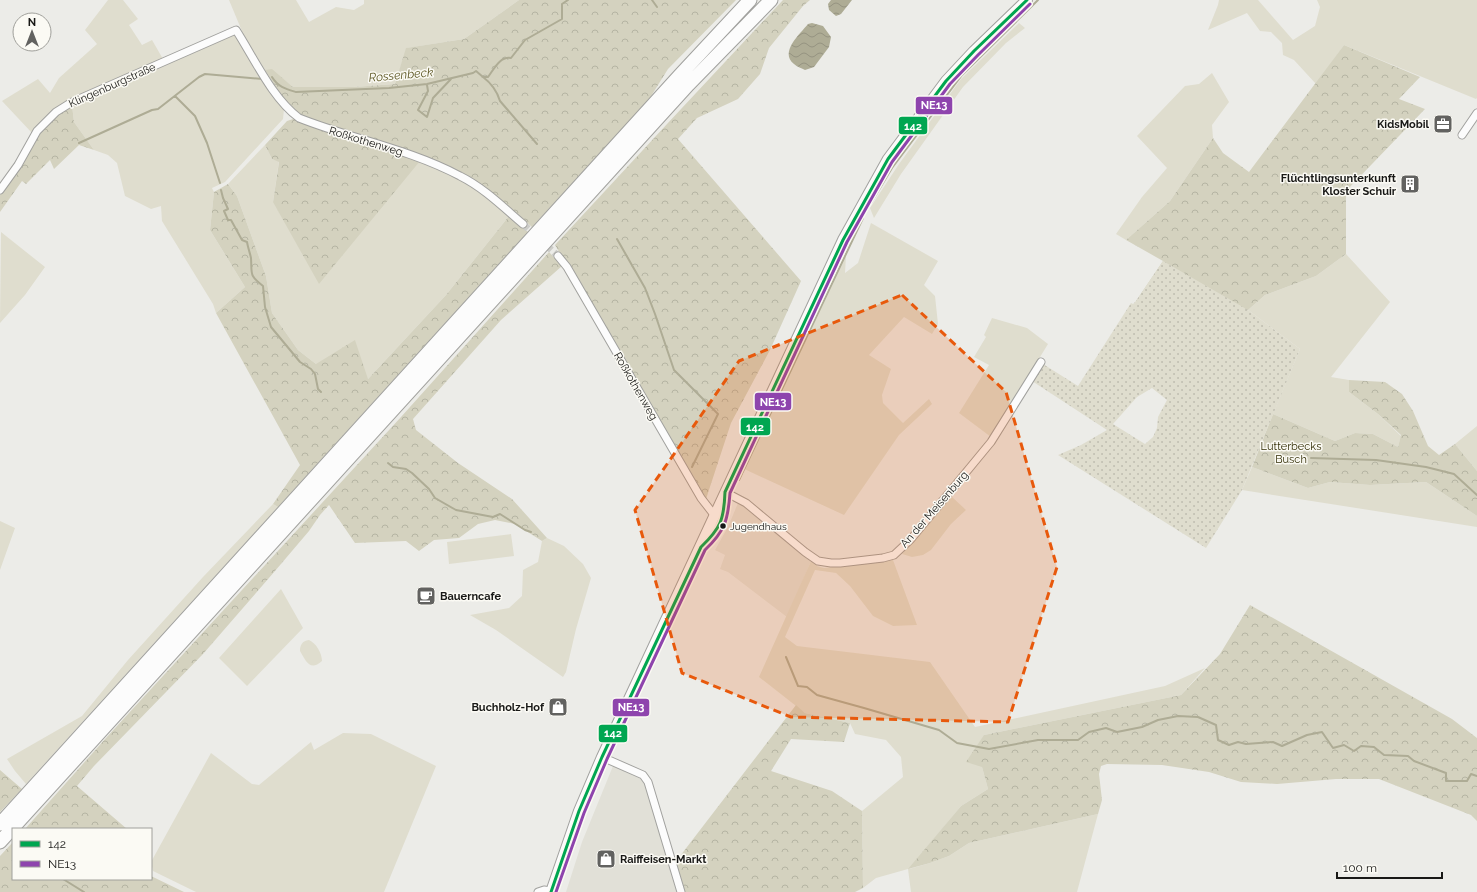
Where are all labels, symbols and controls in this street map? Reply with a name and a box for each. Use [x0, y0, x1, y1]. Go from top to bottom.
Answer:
north arrow [12, 12, 52, 52]
text: N [28, 16, 36, 29]
street label: Klingenburgstraße [67, 60, 158, 110]
water label: Rossenbeck [368, 65, 434, 85]
line badge: NE13 [915, 96, 953, 115]
text: NE13 [921, 99, 947, 112]
office icon: KidsMobil [1432, 113, 1454, 135]
line badge: 142 [898, 116, 928, 135]
place label: KidsMobil [1377, 118, 1430, 131]
text: 142 [904, 120, 922, 133]
street label: Roßkothenweg [327, 124, 404, 159]
place label: Flüchtlingsunterkunft Kloster Schuir [1281, 172, 1397, 198]
building icon: Flüchtlingsunterkunft Kloster Schuir [1399, 173, 1421, 195]
street label: Roßkothenweg [611, 350, 660, 423]
line badge: NE13 [754, 392, 792, 411]
text: NE13 [760, 396, 786, 409]
line badge: 142 [740, 417, 771, 436]
text: 142 [746, 421, 764, 434]
park label: Lutterbecks Busch [1261, 440, 1321, 466]
street label: An der Meisenburg [898, 469, 971, 550]
marker: Jugendhaus [718, 521, 728, 531]
place label: Jugendhaus [730, 521, 787, 532]
cafe icon: Bauerncafe [415, 585, 437, 607]
place label: Bauerncafe [440, 590, 502, 603]
shop icon: Buchholz-Hof [547, 696, 569, 718]
line badge: NE13 [612, 698, 650, 717]
place label: Buchholz-Hof [471, 701, 545, 714]
text: NE13 [618, 701, 644, 714]
line badge: 142 [598, 724, 628, 743]
text: 142 [604, 727, 622, 740]
legend [12, 828, 152, 880]
text: 142 [48, 837, 66, 851]
shop icon: Raiffeisen-Markt [595, 848, 617, 870]
place label: Raiffeisen-Markt [620, 853, 707, 866]
scale bar [1337, 854, 1442, 880]
text: NE13 [48, 857, 76, 871]
text: 100 m [1343, 861, 1377, 875]

